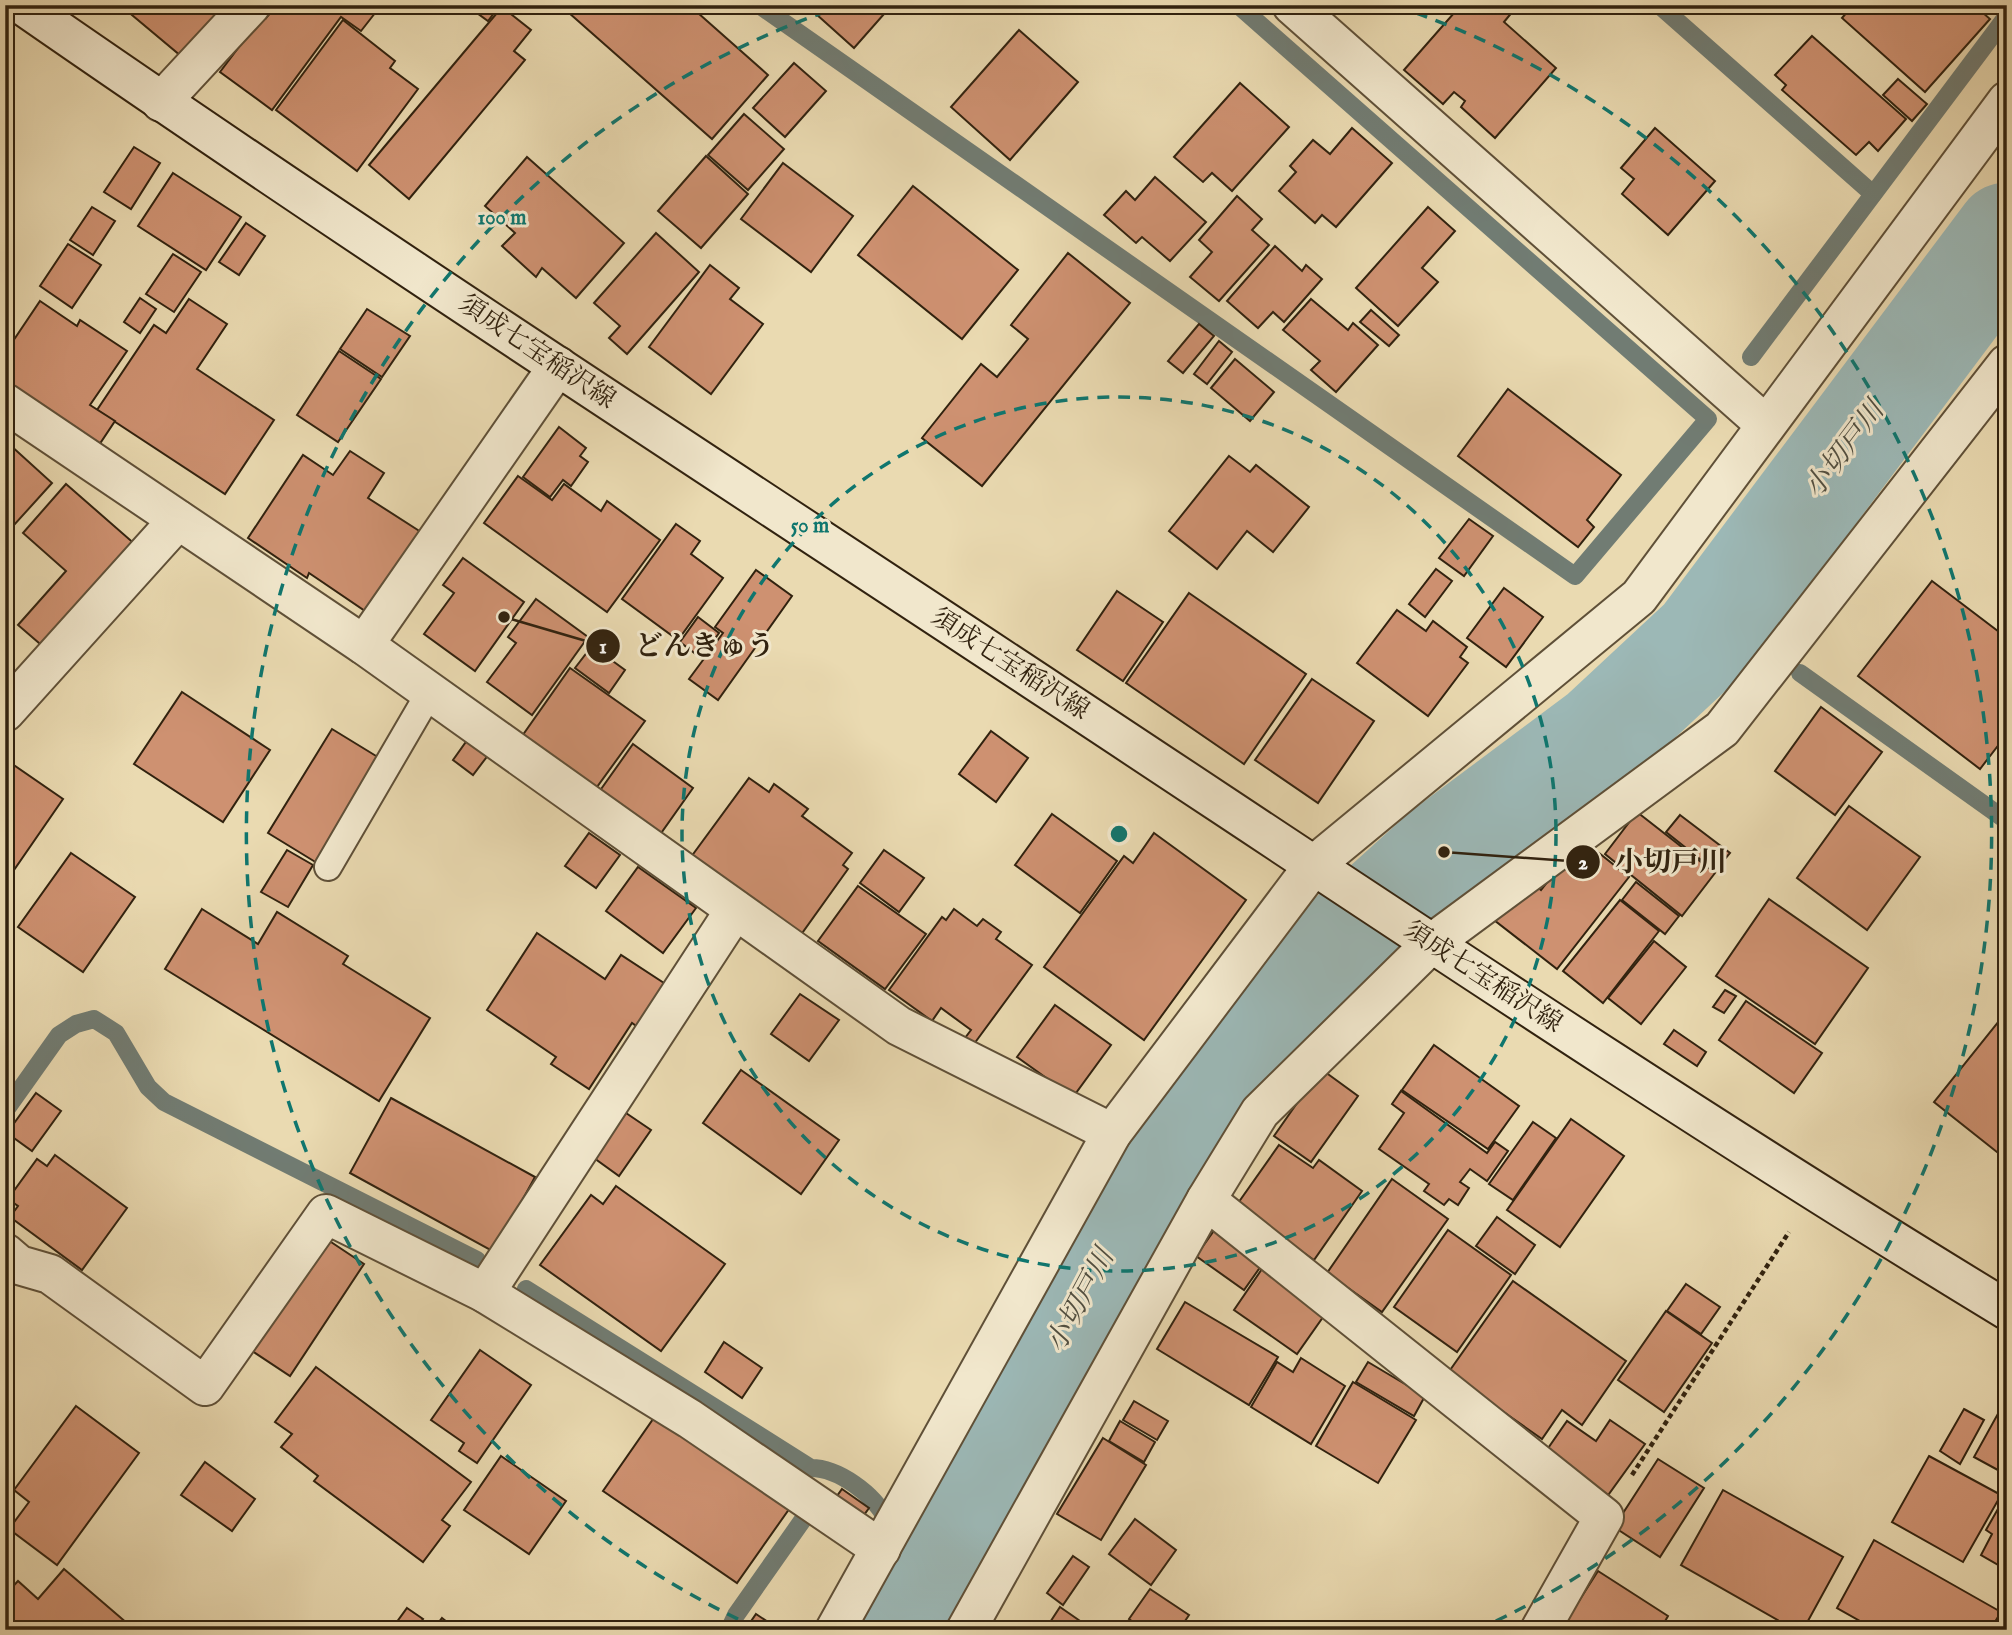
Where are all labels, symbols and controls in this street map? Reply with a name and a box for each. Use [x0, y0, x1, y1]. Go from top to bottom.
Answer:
text: 100 m [477, 205, 527, 232]
street label: 須成七宝稲沢線 [452, 287, 622, 417]
water label: 小切戸川 [1797, 392, 1894, 505]
text: 50 m [791, 513, 830, 540]
street label: 須成七宝稲沢線 [925, 601, 1095, 727]
callout: どんきゅう [586, 621, 789, 670]
text: どんきゅう [635, 630, 775, 665]
text: 1 [599, 634, 607, 661]
centre of rings [1107, 822, 1131, 846]
callout: 小切戸川 [1566, 837, 1741, 886]
text: 小切戸川 [1615, 846, 1727, 881]
text: 2 [1578, 850, 1588, 877]
street label: 須成七宝稲沢線 [1398, 914, 1568, 1040]
water label: 小切戸川 [1039, 1241, 1124, 1359]

